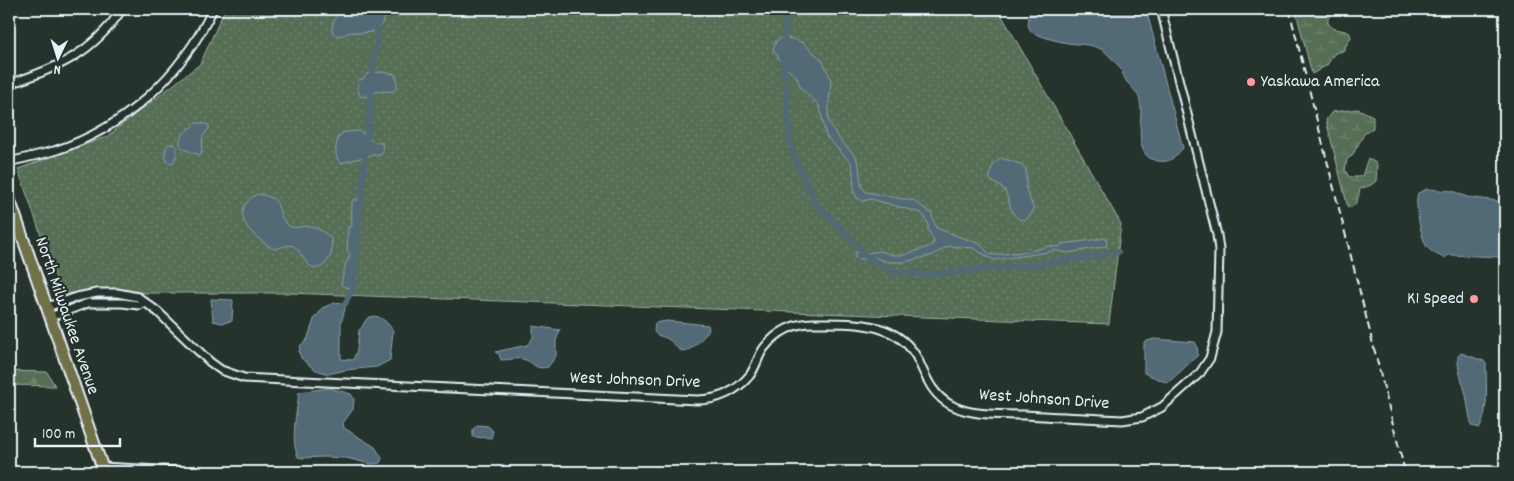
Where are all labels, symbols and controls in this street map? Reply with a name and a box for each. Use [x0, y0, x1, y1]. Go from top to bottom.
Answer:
north arrow [32, 32, 82, 82]
text: N [53, 59, 61, 79]
place label: Yaskawa America [1261, 70, 1380, 95]
marker: Yaskawa America [1245, 76, 1257, 88]
street label: North Milwaukee Avenue [27, 234, 105, 398]
place label: K1 Speed [1407, 287, 1464, 312]
marker: K1 Speed [1468, 293, 1480, 305]
street label: West Johnson Drive [569, 366, 701, 396]
street label: West Johnson Drive [978, 383, 1110, 417]
scale bar [35, 416, 120, 448]
text: 100 m [42, 424, 75, 446]

